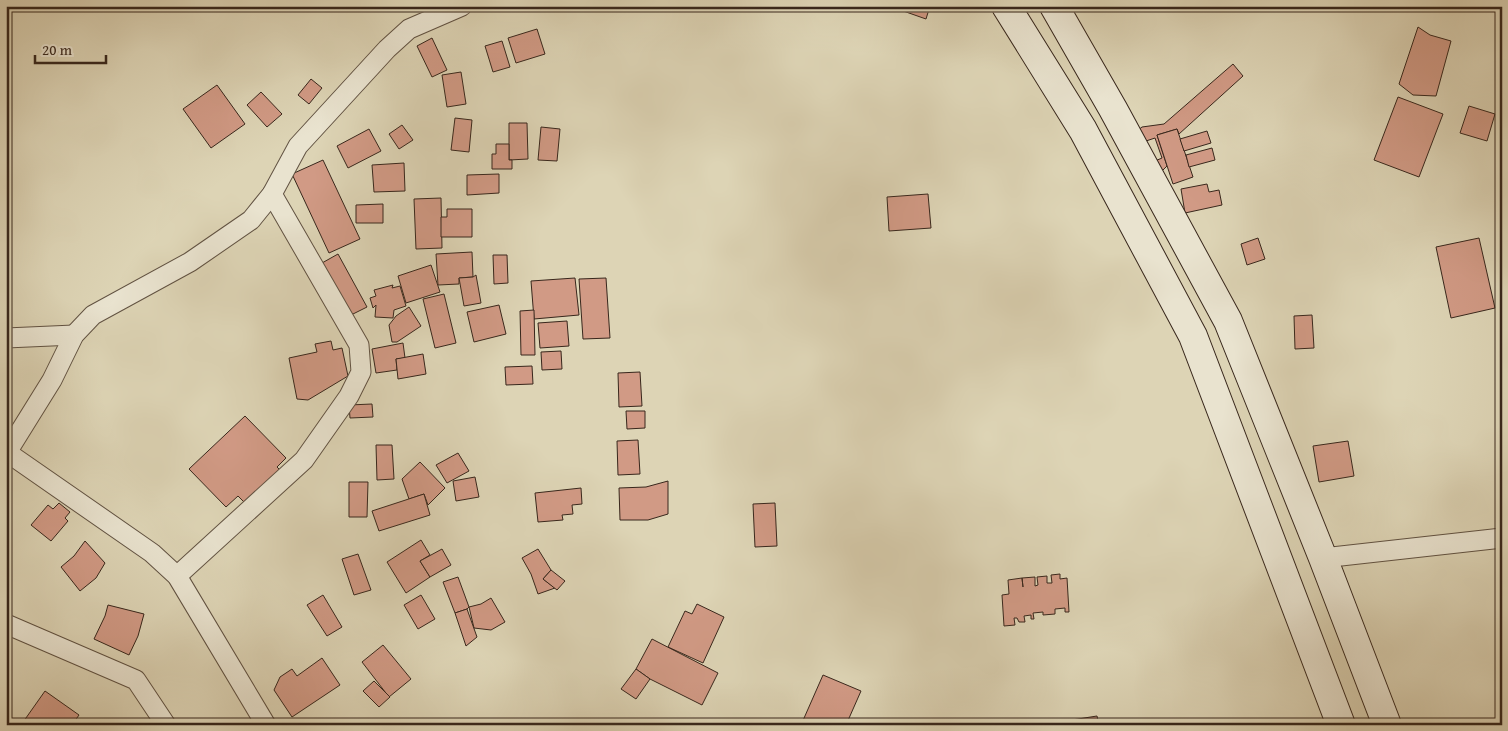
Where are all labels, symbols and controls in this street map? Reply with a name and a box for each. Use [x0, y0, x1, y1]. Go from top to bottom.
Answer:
scale bar [35, 32, 106, 64]
text: 20 m [42, 39, 73, 60]

